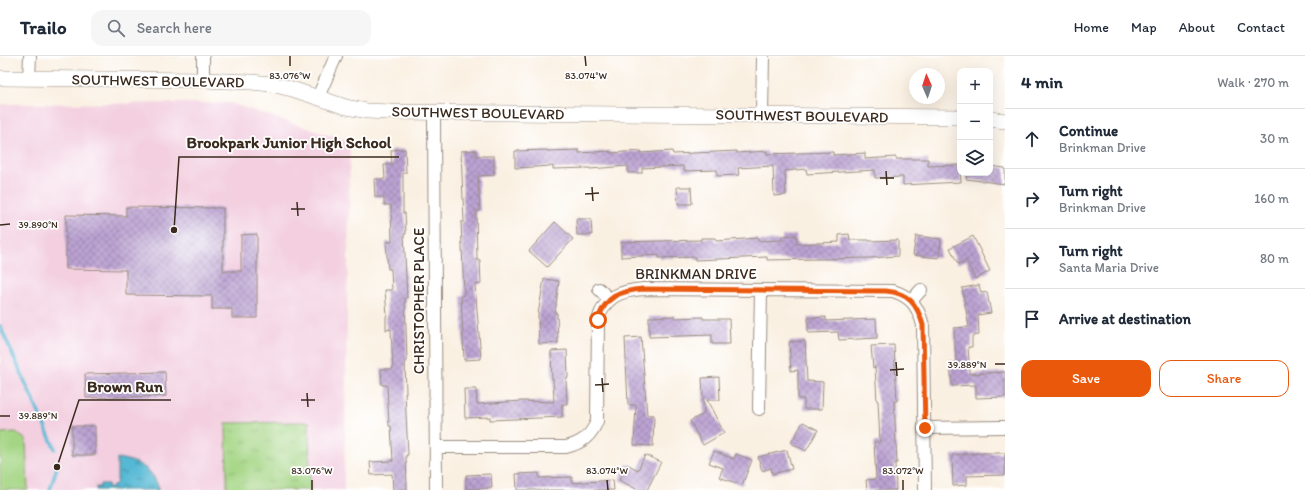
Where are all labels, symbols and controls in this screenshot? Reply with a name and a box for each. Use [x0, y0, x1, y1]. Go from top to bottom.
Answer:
search box [91, 10, 371, 46]
text: Trailo [20, 16, 67, 39]
icon: search [105, 17, 127, 39]
text: Search here [137, 19, 212, 37]
text: Home [1074, 19, 1109, 36]
text: Map [1131, 19, 1157, 36]
text: About [1179, 19, 1215, 36]
text: Contact [1237, 19, 1285, 36]
north arrow [909, 68, 945, 104]
map controls [957, 68, 993, 176]
button: + [957, 68, 993, 104]
text: 83.076°W [269, 69, 311, 82]
text: 83.074°W [565, 69, 607, 82]
street label: SOUTHWEST BOULEVARD [71, 70, 245, 92]
text: 4 min [1021, 72, 1063, 92]
text: Walk · 270 m [1217, 75, 1289, 90]
street label: SOUTHWEST BOULEVARD [391, 102, 565, 124]
button: − [957, 104, 993, 140]
street label: SOUTHWEST BOULEVARD [715, 105, 889, 127]
text: Continue [1059, 122, 1118, 140]
icon: ahead [1021, 128, 1043, 150]
callout: Brookpark Junior High School [179, 129, 399, 157]
text: 30 m [1260, 131, 1289, 146]
text: Brookpark Junior High School [187, 133, 392, 153]
button: layers [957, 140, 993, 176]
text: Brinkman Drive [1059, 140, 1146, 155]
text: Turn right [1059, 182, 1123, 200]
icon: right [1021, 188, 1043, 210]
text: 160 m [1254, 191, 1289, 206]
text: Brinkman Drive [1059, 200, 1146, 215]
text: 39.890°N [18, 218, 58, 231]
street label: CHRISTOPHER PLACE [410, 228, 428, 374]
text: Turn right [1059, 242, 1123, 260]
icon: right [1021, 248, 1043, 270]
text: 80 m [1260, 251, 1289, 266]
text: Santa Maria Drive [1059, 260, 1159, 275]
street label: BRINKMAN DRIVE [635, 265, 757, 283]
icon: arrive [1021, 308, 1043, 330]
text: Arrive at destination [1059, 310, 1191, 328]
route start [589, 311, 607, 329]
text: 39.889°N [947, 358, 987, 371]
button: Save [1021, 360, 1151, 397]
button: Share [1159, 360, 1289, 397]
callout: Brown Run [79, 372, 171, 400]
text: Brown Run [87, 377, 164, 396]
text: 39.889°N [18, 409, 58, 422]
route end [916, 419, 934, 437]
text: 83.076°W [291, 464, 333, 477]
text: 83.074°W [586, 464, 628, 477]
text: 83.072°W [882, 464, 924, 477]

